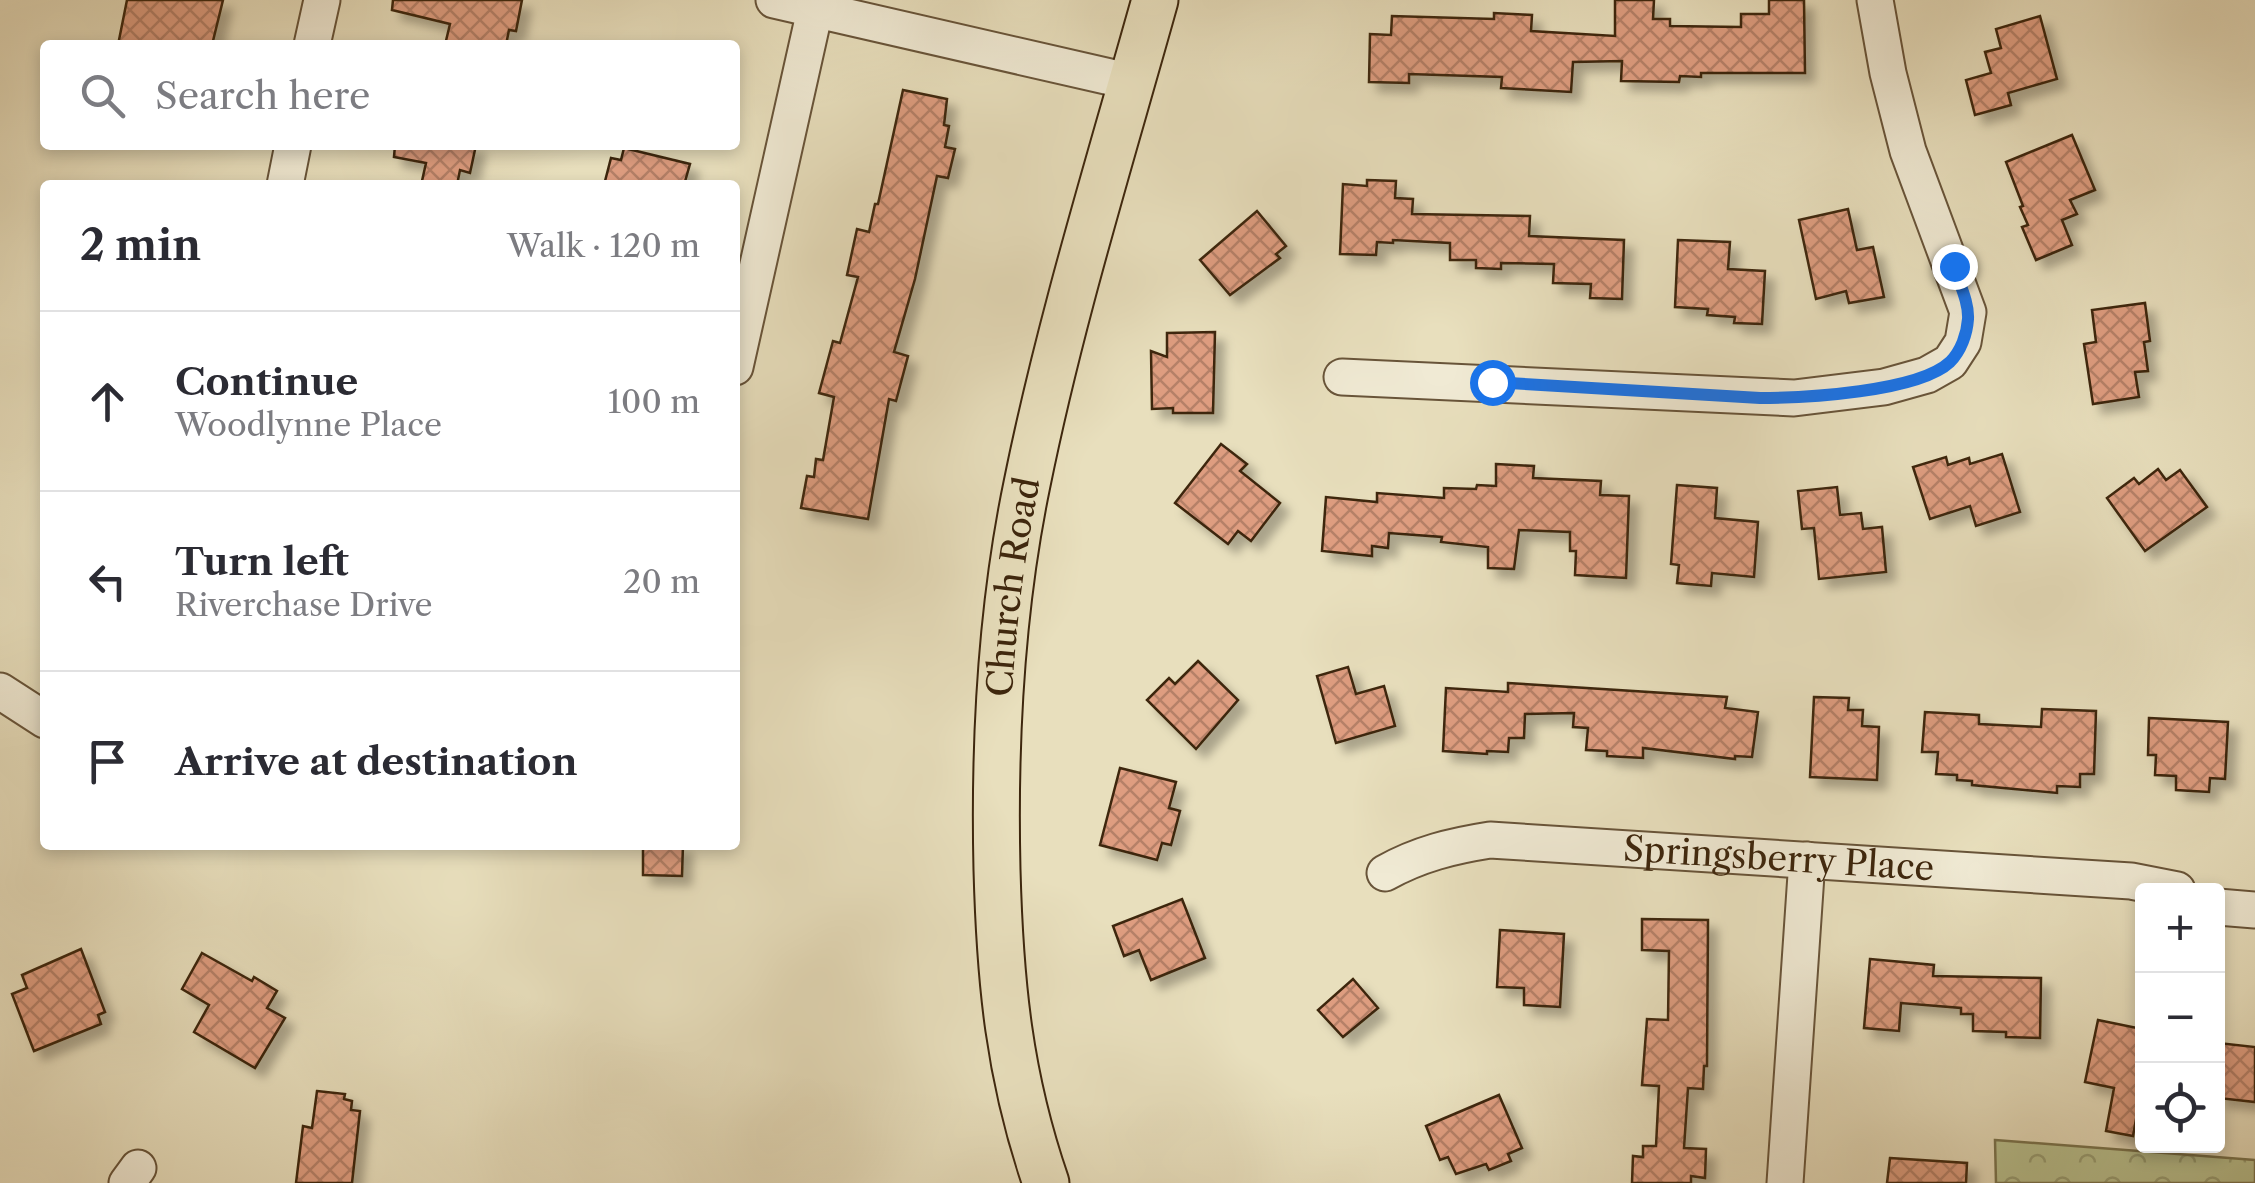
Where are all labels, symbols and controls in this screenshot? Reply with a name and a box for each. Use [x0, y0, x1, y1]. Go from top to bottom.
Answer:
search box [40, 40, 740, 150]
icon: search [75, 68, 130, 123]
text: Search here [155, 72, 370, 119]
text: 2 min [80, 219, 201, 271]
text: Walk · 120 m [507, 226, 700, 265]
route end [1932, 244, 1978, 290]
text: Continue [175, 358, 358, 405]
route start [1470, 360, 1516, 406]
icon: ahead [80, 374, 135, 429]
text: 100 m [608, 382, 700, 421]
text: Woodlynne Place [175, 405, 442, 444]
street label: Church Road [978, 473, 1049, 698]
text: Turn left [175, 538, 349, 585]
icon: left [80, 554, 135, 609]
text: 20 m [623, 562, 700, 601]
text: Riverchase Drive [175, 585, 432, 624]
icon: arrive [80, 734, 135, 789]
text: Arrive at destination [175, 738, 578, 785]
street label: Springsberry Place [1622, 827, 1936, 889]
map controls [2135, 883, 2225, 1153]
button: + [2135, 883, 2225, 973]
button: − [2135, 973, 2225, 1063]
button: locate [2135, 1063, 2225, 1153]

